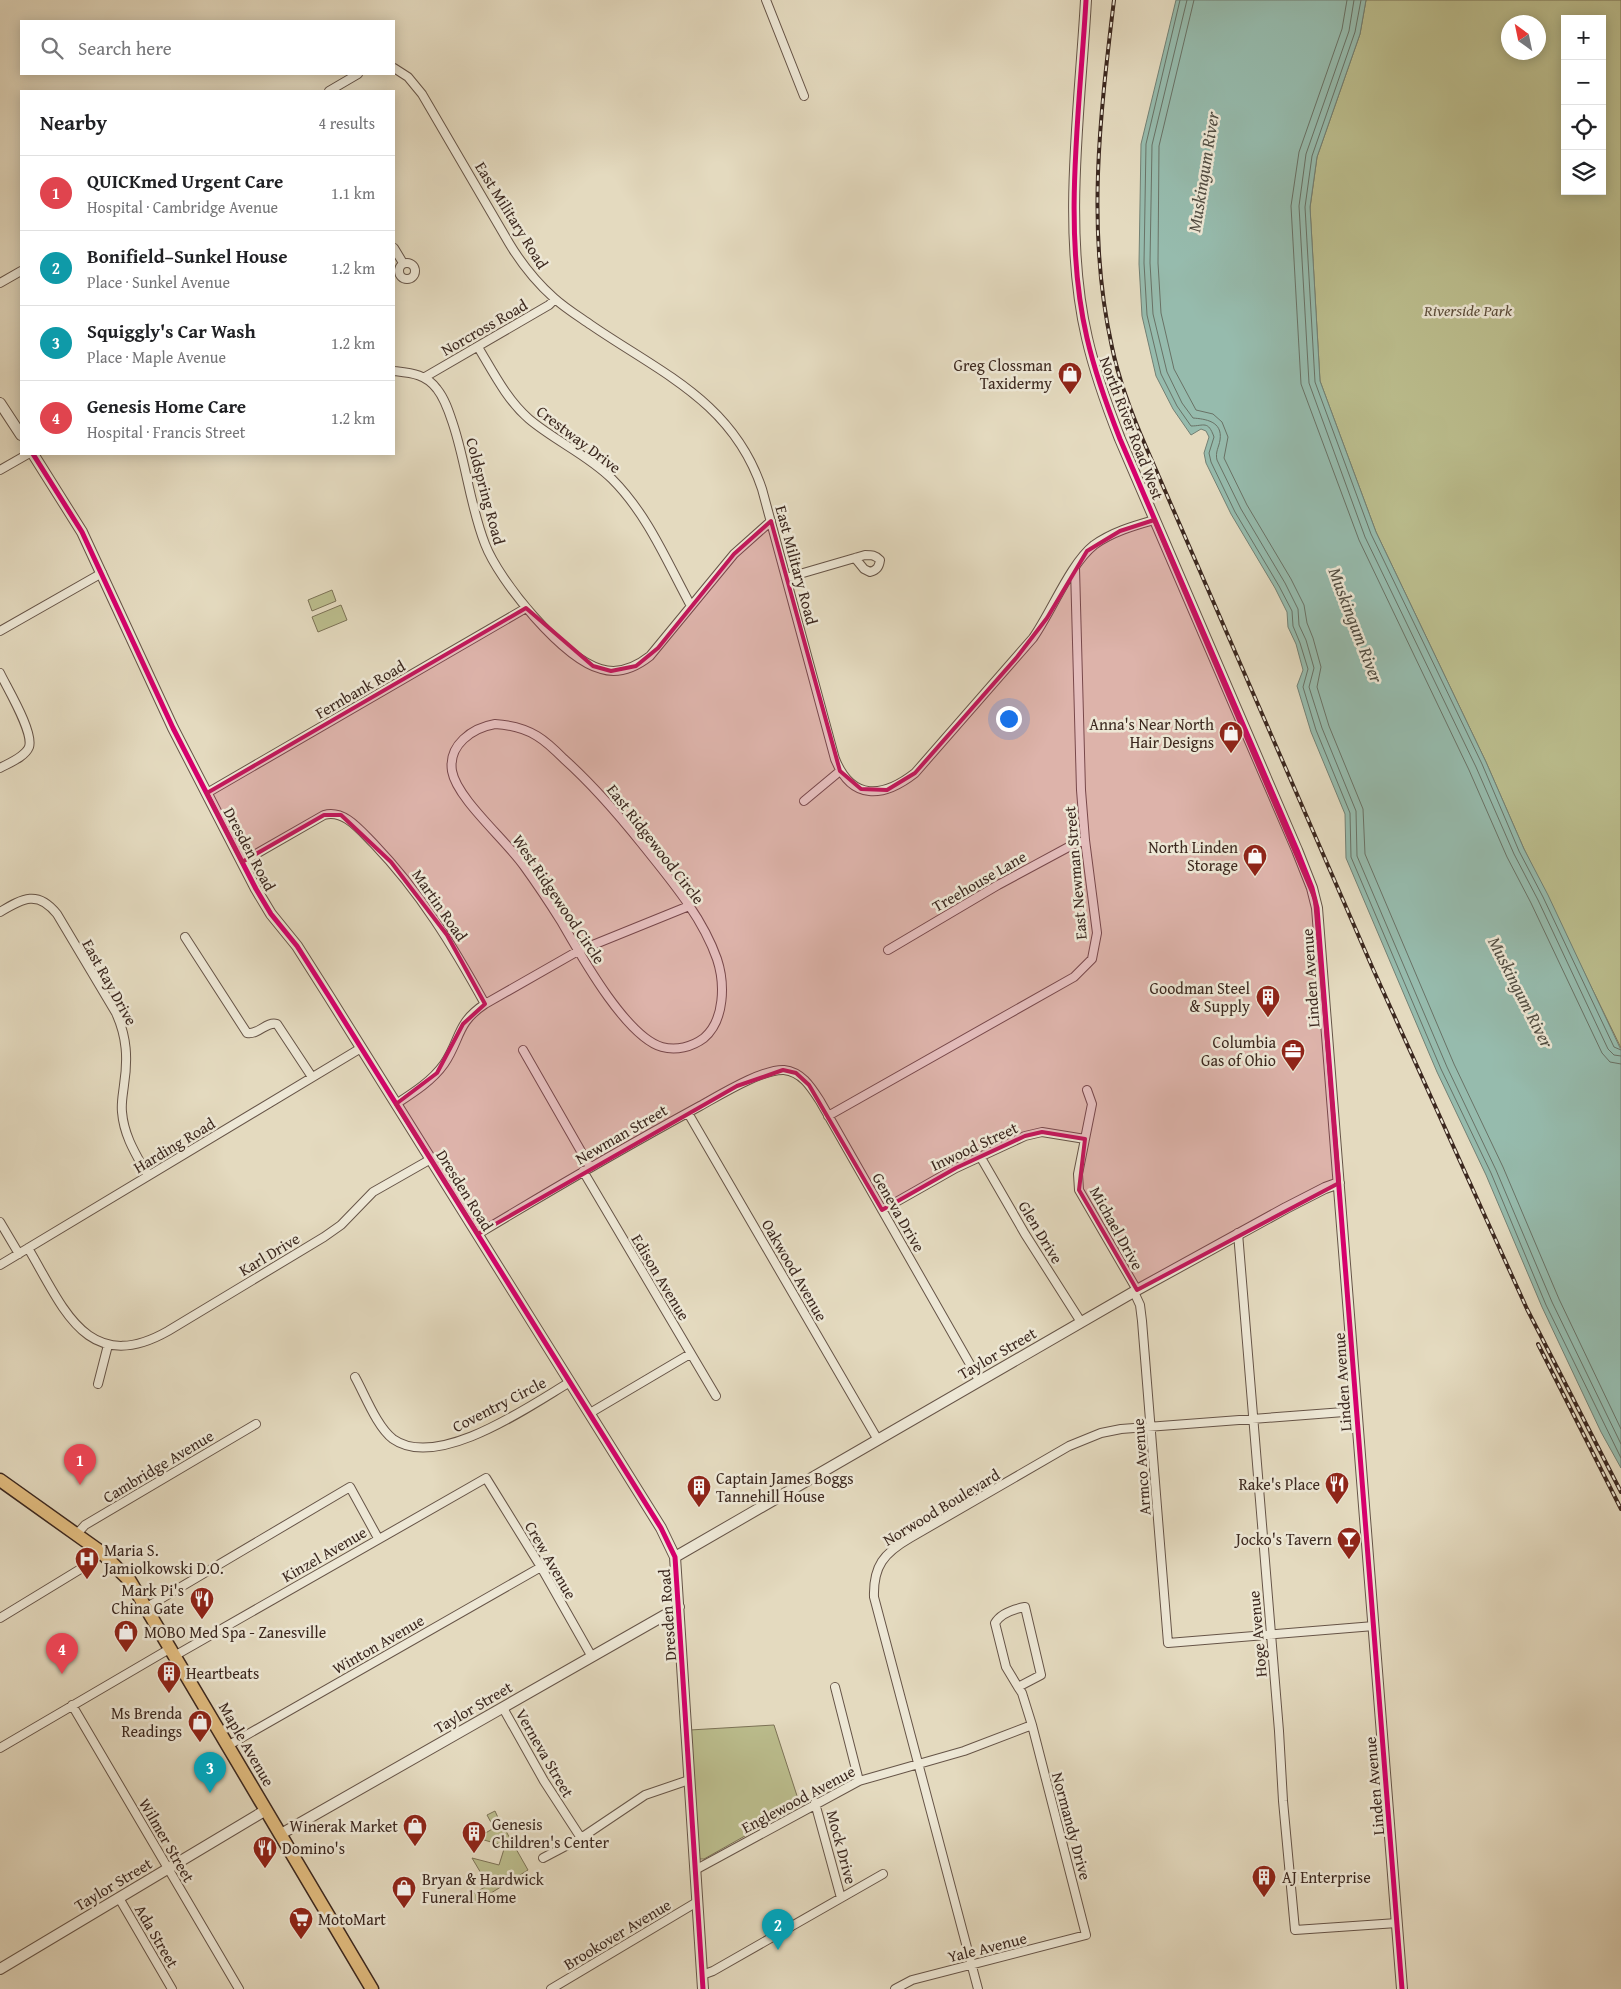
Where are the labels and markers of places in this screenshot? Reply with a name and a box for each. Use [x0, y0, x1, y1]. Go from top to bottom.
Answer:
place label: Greg Clossman Taxidermy [954, 353, 1052, 395]
shop icon: Greg Clossman Taxidermy [1057, 361, 1083, 395]
place label: Anna's Near North Hair Designs [1089, 712, 1214, 754]
shop icon: Anna's Near North Hair Designs [1218, 720, 1244, 754]
place label: North Linden Storage [1148, 835, 1238, 877]
shop icon: North Linden Storage [1242, 843, 1268, 877]
place label: Goodman Steel & Supply [1150, 976, 1251, 1018]
building icon: Goodman Steel & Supply [1255, 984, 1281, 1018]
place label: Columbia Gas of Ohio [1201, 1030, 1276, 1072]
office icon: Columbia Gas of Ohio [1280, 1038, 1306, 1072]
pin: 1 [64, 1444, 96, 1485]
place label: Captain James Boggs Tannehill House [716, 1466, 854, 1508]
restaurant icon: Rake's Place [1324, 1471, 1350, 1505]
place label: Rake's Place [1239, 1472, 1320, 1496]
building icon: Captain James Boggs Tannehill House [686, 1474, 712, 1508]
bar icon: Jocko's Tavern [1336, 1526, 1362, 1560]
place label: Jocko's Tavern [1234, 1527, 1332, 1551]
place label: Maria S. Jamiolkowski D.O. [102, 1538, 224, 1580]
hospital icon: Maria S. Jamiolkowski D.O. [74, 1546, 100, 1580]
place label: Mark Pi's China Gate [112, 1578, 184, 1620]
restaurant icon: Mark Pi's China Gate [189, 1586, 215, 1620]
shop icon: MOBO Med Spa - Zanesville [113, 1619, 139, 1653]
place label: MOBO Med Spa - Zanesville [144, 1620, 326, 1644]
pin: 4 [46, 1633, 78, 1674]
building icon: Heartbeats [156, 1660, 182, 1694]
place label: Heartbeats [186, 1661, 259, 1685]
place label: Ms Brenda Readings [111, 1701, 182, 1743]
shop icon: Ms Brenda Readings [187, 1709, 213, 1743]
pin: 3 [194, 1752, 226, 1793]
place label: Genesis Children's Center [492, 1812, 609, 1854]
shop icon: Winerak Market [402, 1813, 428, 1847]
place label: Winerak Market [290, 1814, 398, 1838]
building icon: Genesis Children's Center [461, 1820, 487, 1854]
restaurant icon: Domino's [252, 1835, 278, 1869]
place label: Domino's [282, 1836, 345, 1860]
building icon: AJ Enterprise [1251, 1864, 1277, 1898]
place label: AJ Enterprise [1282, 1865, 1371, 1889]
place label: Bryan & Hardwick Funeral Home [422, 1867, 545, 1909]
shop icon: Bryan & Hardwick Funeral Home [391, 1875, 417, 1909]
supermarket icon: MotoMart [288, 1906, 314, 1940]
place label: MotoMart [318, 1907, 386, 1931]
pin: 2 [762, 1909, 794, 1950]

